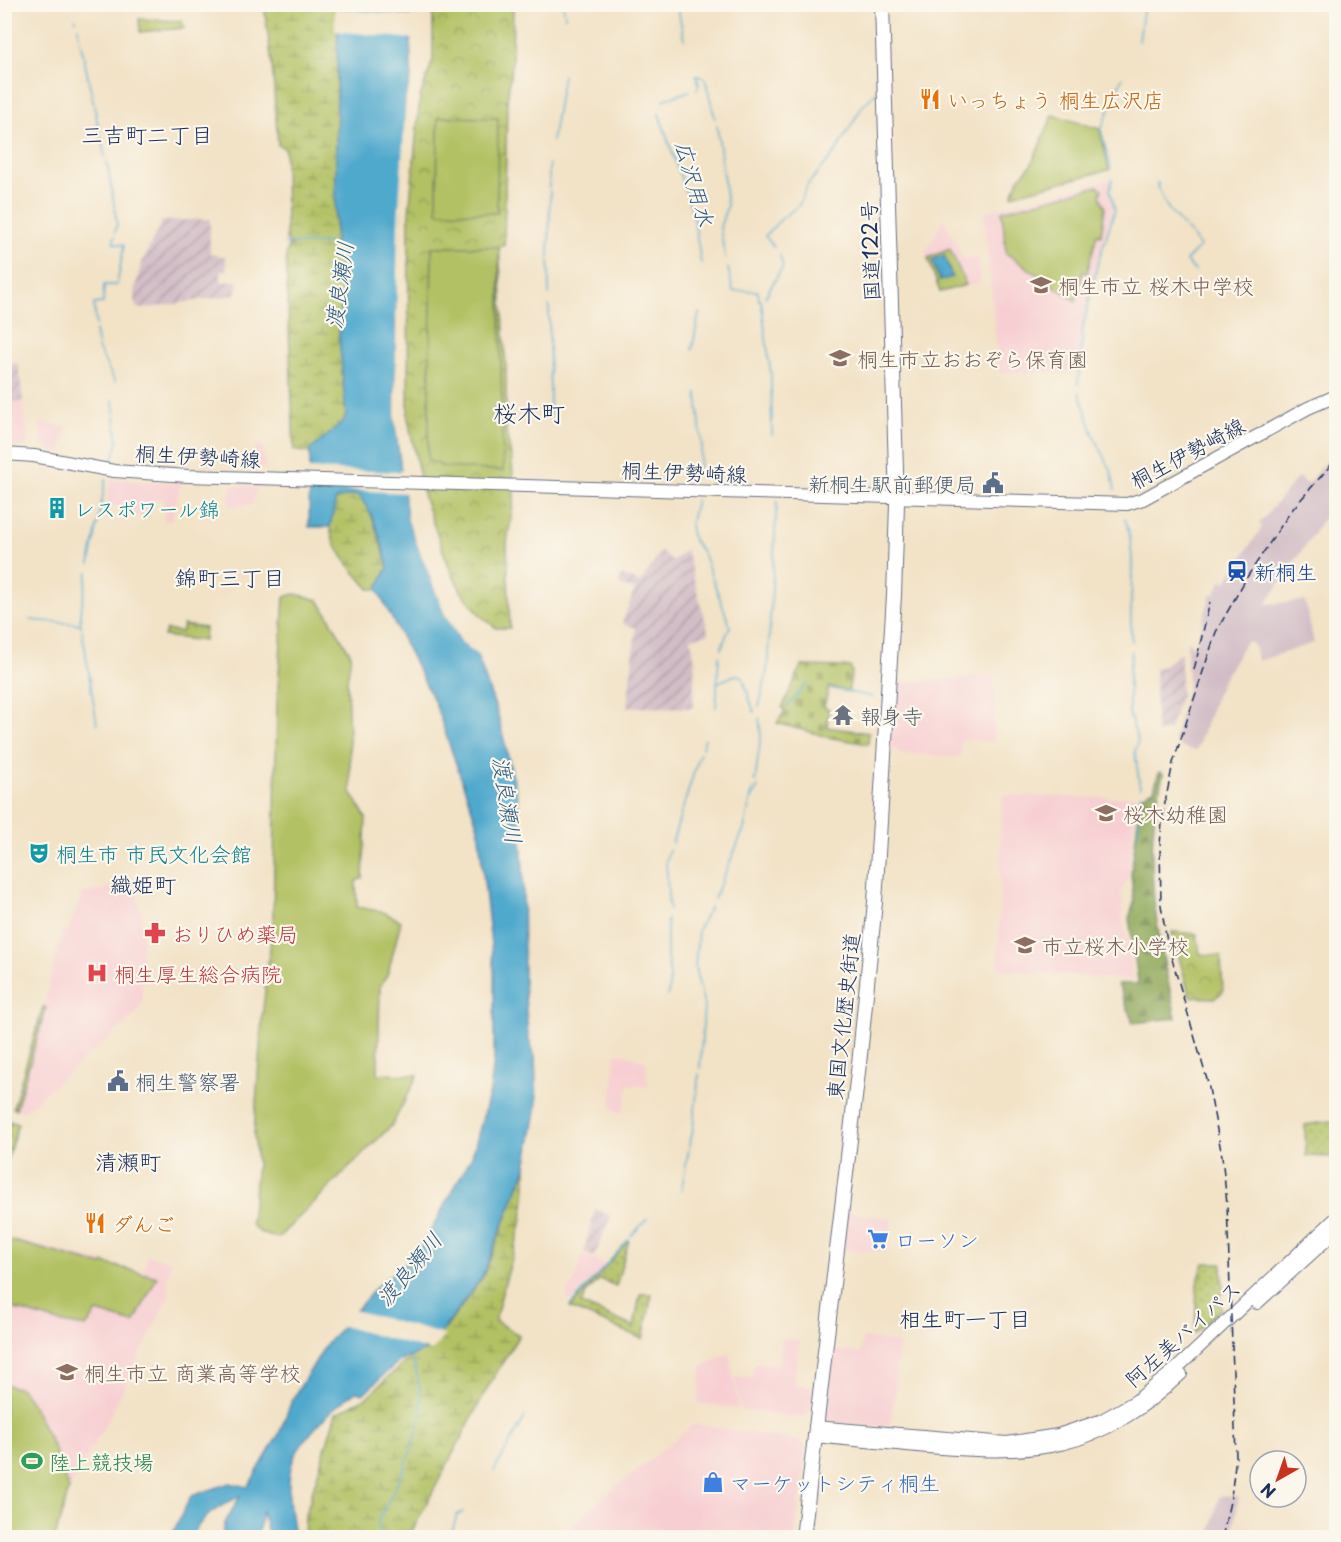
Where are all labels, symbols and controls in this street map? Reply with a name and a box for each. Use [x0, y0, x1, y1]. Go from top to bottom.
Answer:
place label: いっちょう 桐生広沢店 [947, 83, 1164, 115]
restaurant icon: いっちょう 桐生広沢店 [918, 87, 942, 111]
district label: 三吉町二丁目 [81, 117, 213, 150]
water label: 広沢用水 [668, 136, 724, 230]
street label: 国道122号 [851, 200, 887, 302]
water label: 渡良瀬川 [316, 239, 360, 331]
place label: 桐生市立 桜木中学校 [1058, 269, 1254, 301]
school or university icon: 桐生市立 桜木中学校 [1029, 273, 1053, 297]
place label: 桐生市立おおぞら保育園 [857, 342, 1088, 374]
school or university icon: 桐生市立おおぞら保育園 [828, 346, 852, 370]
district label: 桜木町 [493, 394, 565, 430]
street label: 桐生伊勢崎線 [1124, 408, 1250, 496]
street label: 桐生伊勢崎線 [134, 436, 262, 474]
street label: 桐生伊勢崎線 [620, 453, 748, 489]
place label: 新桐生駅前郵便局 [808, 467, 976, 499]
public building icon: 新桐生駅前郵便局 [981, 471, 1005, 495]
place label: レスポワール錦 [74, 492, 220, 524]
building icon: レスポワール錦 [45, 496, 69, 520]
place label: 新桐生 [1254, 555, 1317, 587]
station icon: 新桐生 [1225, 559, 1249, 583]
district label: 錦町三丁目 [175, 560, 285, 593]
place label: 報身寺 [860, 699, 923, 731]
temple icon: 報身寺 [831, 703, 855, 727]
water label: 渡良瀬川 [486, 754, 532, 846]
place label: 桜木幼稚園 [1123, 797, 1228, 829]
school or university icon: 桜木幼稚園 [1094, 801, 1118, 825]
place label: 桐生市 市民文化会館 [56, 837, 252, 869]
theatre icon: 桐生市 市民文化会館 [27, 841, 51, 865]
district label: 織姫町 [110, 867, 176, 900]
place label: おりひめ薬局 [172, 917, 298, 949]
pharmacy icon: おりひめ薬局 [143, 921, 167, 945]
place label: 市立桜木小学校 [1042, 929, 1189, 961]
street label: 東国文化歴史街道 [817, 931, 867, 1101]
school or university icon: 市立桜木小学校 [1013, 933, 1037, 957]
place label: 桐生厚生総合病院 [114, 957, 282, 989]
hospital icon: 桐生厚生総合病院 [85, 961, 109, 985]
place label: 桐生警察署 [135, 1065, 240, 1097]
public building icon: 桐生警察署 [106, 1069, 130, 1093]
district label: 清瀬町 [95, 1144, 161, 1177]
place label: ダんご [112, 1207, 175, 1239]
restaurant icon: ダんご [83, 1211, 107, 1235]
place label: ローソン [895, 1223, 979, 1255]
water label: 渡良瀬川 [367, 1224, 449, 1312]
supermarket icon: ローソン [866, 1227, 890, 1251]
street label: 阿左美バイパス [1117, 1272, 1247, 1394]
district label: 相生町一丁目 [899, 1301, 1031, 1334]
place label: 桐生市立 商業高等学校 [84, 1356, 301, 1388]
school or university icon: 桐生市立 商業高等学校 [55, 1360, 79, 1384]
place label: 陸上競技場 [49, 1445, 154, 1477]
sports icon: 陸上競技場 [20, 1449, 44, 1473]
north arrow [1248, 1449, 1308, 1509]
place label: マーケットシティ桐生 [730, 1466, 940, 1498]
shop icon: マーケットシティ桐生 [701, 1470, 725, 1494]
text: N [1255, 1478, 1280, 1505]

